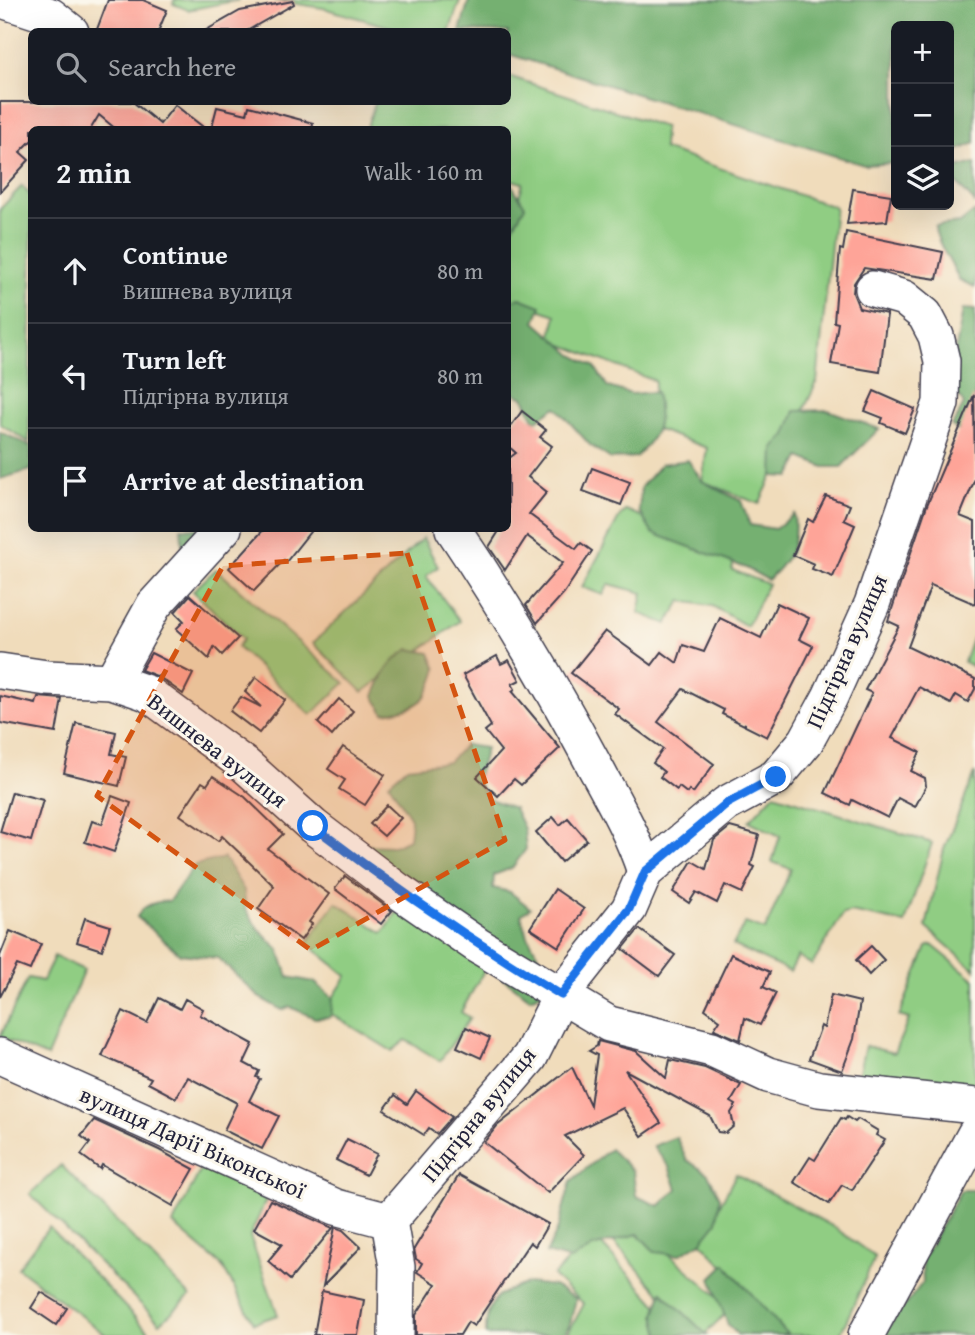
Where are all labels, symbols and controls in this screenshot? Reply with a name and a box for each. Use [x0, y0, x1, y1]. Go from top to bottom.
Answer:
map controls [891, 21, 954, 210]
button: + [891, 21, 954, 84]
search box [28, 28, 511, 105]
text: Search here [108, 47, 236, 86]
icon: search [52, 48, 90, 86]
button: − [891, 84, 954, 147]
button: layers [891, 147, 954, 210]
text: 2 min [56, 150, 131, 194]
text: Walk · 160 m [364, 155, 483, 188]
text: Continue [123, 235, 228, 274]
icon: ahead [56, 252, 94, 290]
text: 80 m [437, 254, 483, 287]
text: Вишнева вулиця [123, 274, 293, 307]
text: Turn left [123, 340, 226, 379]
icon: left [56, 357, 94, 395]
text: 80 m [437, 359, 483, 392]
text: Підгірна вулиця [123, 379, 289, 412]
text: Arrive at destination [123, 461, 364, 500]
icon: arrive [56, 462, 94, 500]
street label: Підгірна вулиця [797, 568, 895, 733]
street label: Вишнева вулиця [141, 685, 295, 815]
route end [760, 761, 791, 792]
route start [297, 810, 328, 841]
street label: Підгірна вулиця [413, 1039, 543, 1189]
street label: вулиця Дарії Віконської [75, 1077, 311, 1207]

